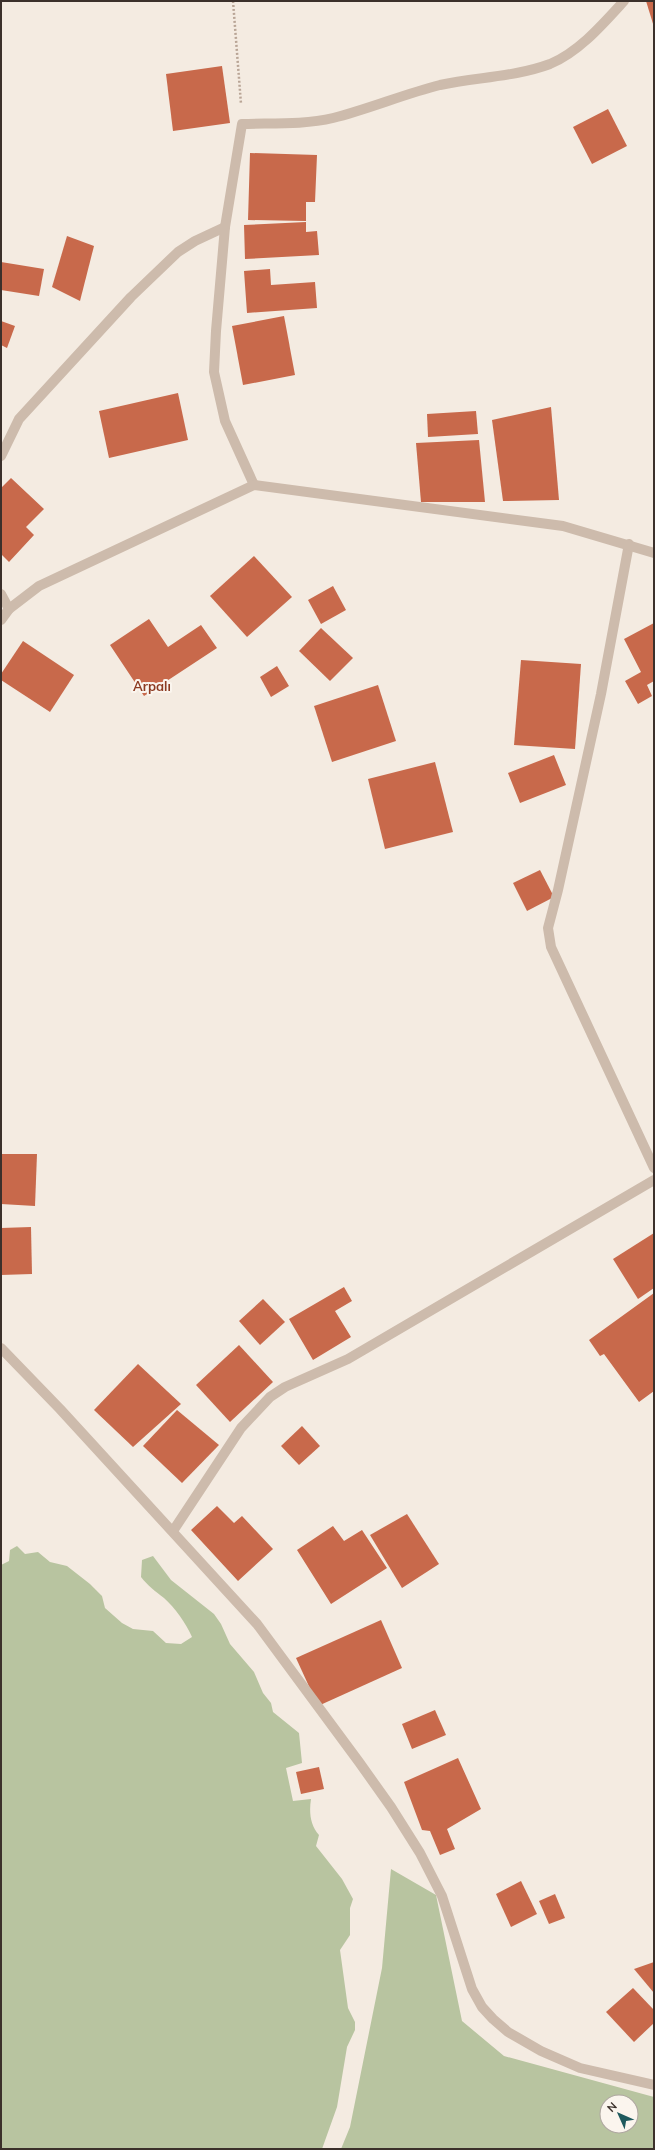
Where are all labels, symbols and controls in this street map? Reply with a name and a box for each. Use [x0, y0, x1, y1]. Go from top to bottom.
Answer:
district label: Arpalı [133, 678, 171, 694]
north arrow [599, 2094, 639, 2134]
text: N [604, 2099, 620, 2115]

